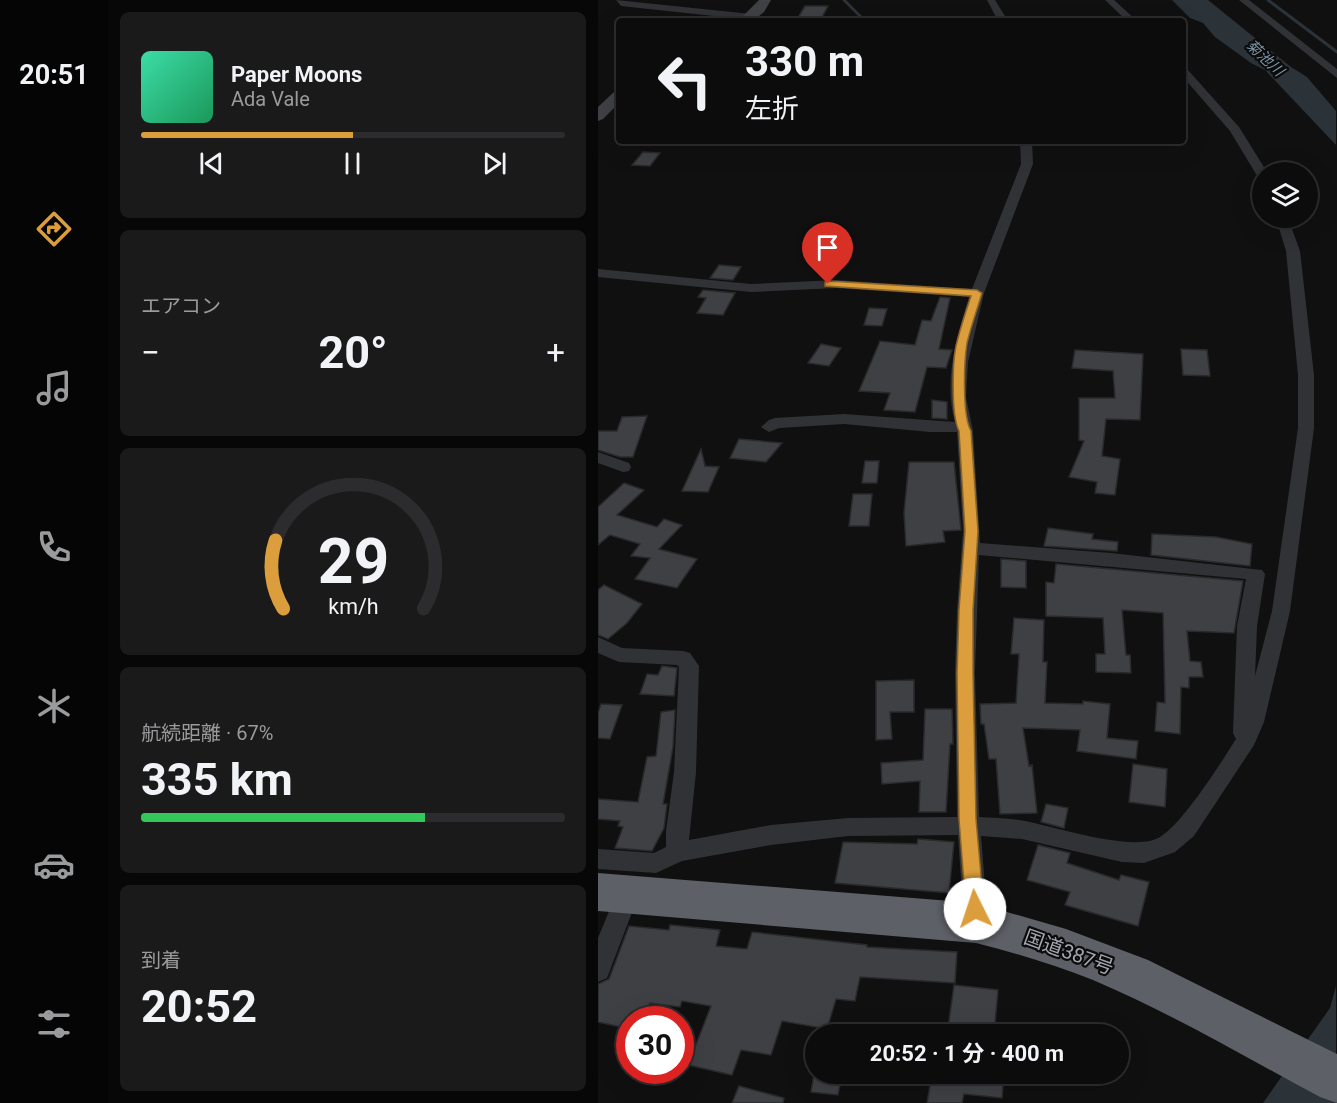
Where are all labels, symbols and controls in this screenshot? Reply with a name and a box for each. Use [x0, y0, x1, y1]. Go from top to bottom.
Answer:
water label: 菊池川 [1242, 36, 1289, 81]
text: 330 m [745, 37, 864, 86]
icon: left [646, 42, 724, 120]
text: 20:51 [19, 59, 89, 91]
text: Paper Moons [231, 62, 362, 87]
text: Ada Vale [231, 87, 310, 111]
text: 左折 [745, 93, 799, 125]
icon: previous [195, 147, 228, 180]
icon: pause [336, 147, 369, 180]
icon: next [478, 147, 511, 180]
map controls [1252, 162, 1318, 228]
button: layers [1252, 162, 1318, 228]
icon: directions [33, 208, 75, 250]
pin [802, 222, 853, 284]
icon: arrive [811, 231, 844, 264]
text: エアコン [141, 294, 221, 318]
text: 20° [318, 326, 388, 379]
text: − [141, 333, 160, 372]
text: + [546, 333, 565, 372]
icon: music [33, 367, 75, 409]
text: 29 [317, 525, 389, 598]
icon: phone [33, 526, 75, 568]
text: km/h [328, 594, 378, 619]
icon: climate [33, 685, 75, 727]
text: 航続距離 · 67% [141, 721, 273, 745]
text: 335 km [141, 753, 293, 806]
icon: car [33, 844, 75, 886]
position arrow [943, 877, 1007, 941]
street label: 国道387号 [1021, 925, 1117, 979]
text: 到着 [141, 948, 181, 972]
text: 20:52 [141, 980, 257, 1033]
icon: filters [33, 1003, 75, 1045]
speed limit sign: 30 [616, 1006, 694, 1084]
text: 20:52 · 1 分 · 400 m [870, 1041, 1064, 1066]

